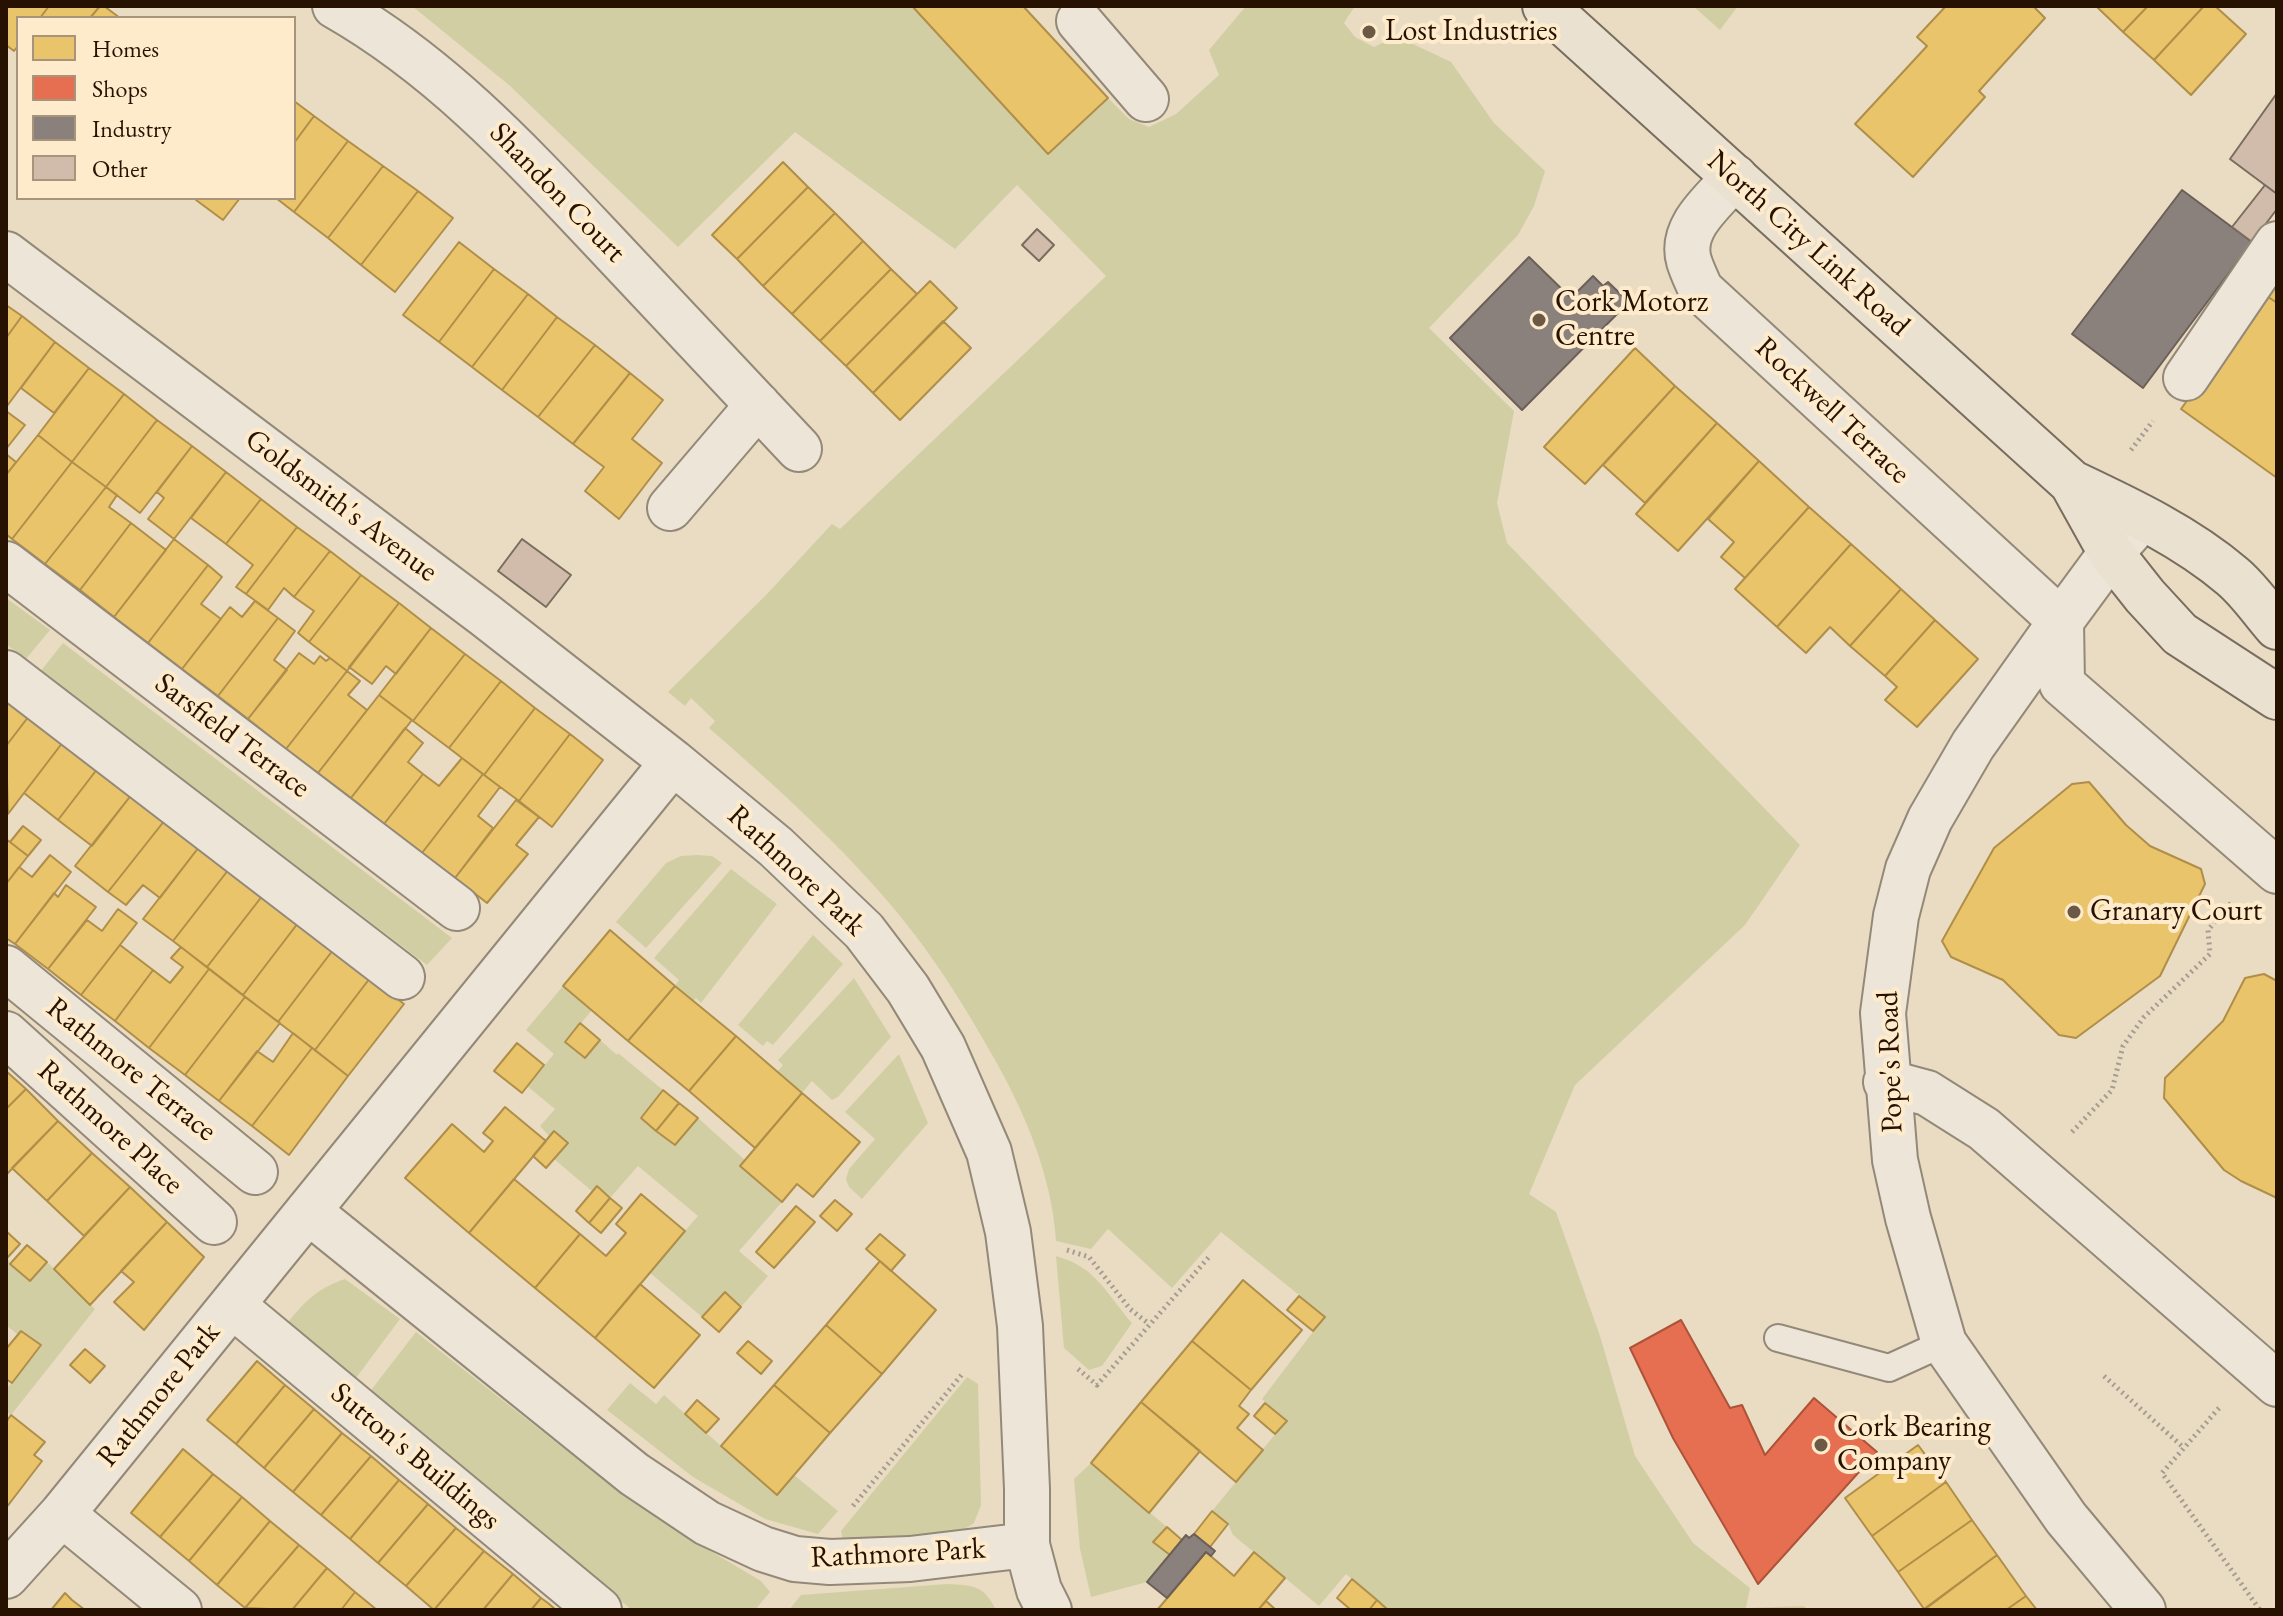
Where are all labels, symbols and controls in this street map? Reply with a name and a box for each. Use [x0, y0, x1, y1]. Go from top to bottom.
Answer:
place label: Lost Industries [1385, 14, 1557, 50]
legend [16, 16, 296, 200]
marker: Lost Industries [1360, 23, 1378, 41]
text: Homes [92, 33, 159, 64]
text: Shops [92, 73, 148, 104]
text: Industry [92, 113, 171, 144]
street label: Shandon Court [481, 116, 633, 270]
street label: North City Link Road [1699, 144, 1917, 344]
text: Other [92, 153, 148, 184]
place label: Cork Motorz Centre [1555, 285, 1708, 356]
marker: Cork Motorz Centre [1530, 311, 1548, 329]
street label: Rockwell Terrace [1747, 330, 1917, 492]
street label: Goldsmith's Avenue [238, 422, 444, 590]
street label: Sarsfield Terrace [147, 666, 317, 806]
street label: Rathmore Park [720, 798, 872, 944]
place label: Granary Court [2090, 894, 2262, 930]
marker: Granary Court [2065, 903, 2083, 921]
street label: Rathmore Terrace [39, 991, 223, 1149]
street label: Pope's Road [1871, 991, 1911, 1133]
street label: Rathmore Place [30, 1053, 190, 1203]
street label: Rathmore Park [90, 1316, 228, 1474]
street label: Sutton's Buildings [323, 1376, 507, 1538]
place label: Cork Bearing Company [1837, 1410, 1991, 1480]
marker: Cork Bearing Company [1812, 1436, 1830, 1454]
street label: Rathmore Park [810, 1531, 986, 1577]

